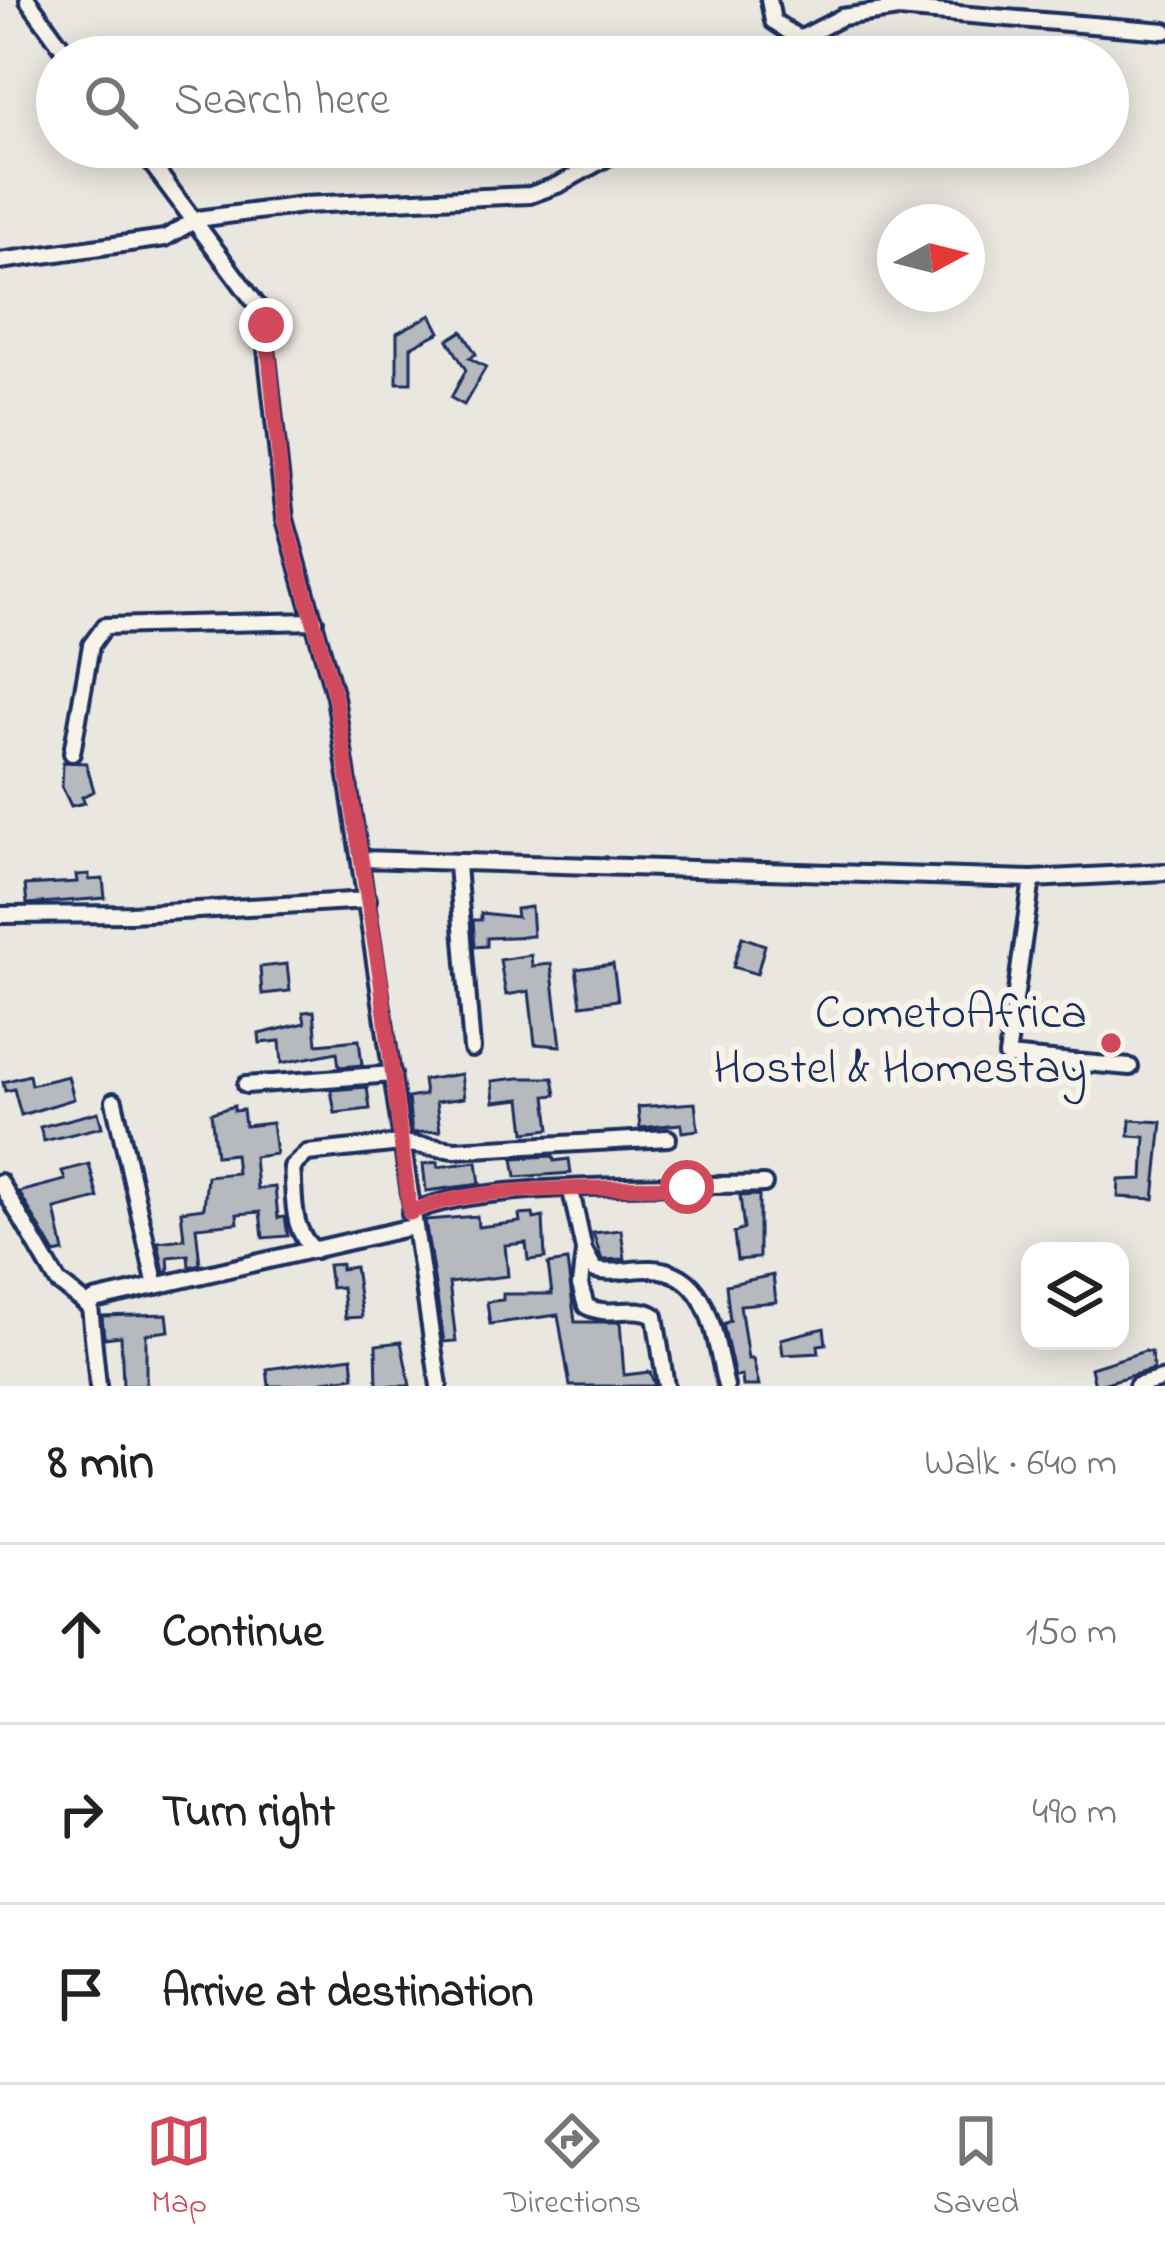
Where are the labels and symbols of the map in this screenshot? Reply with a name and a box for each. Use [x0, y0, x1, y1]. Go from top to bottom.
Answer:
north arrow [877, 204, 985, 312]
route end [239, 298, 293, 352]
place label: CometoAfrica Hostel & Homestay [713, 980, 1087, 1105]
marker: CometoAfrica Hostel & Homestay [1098, 1030, 1124, 1056]
route start [660, 1160, 714, 1214]

